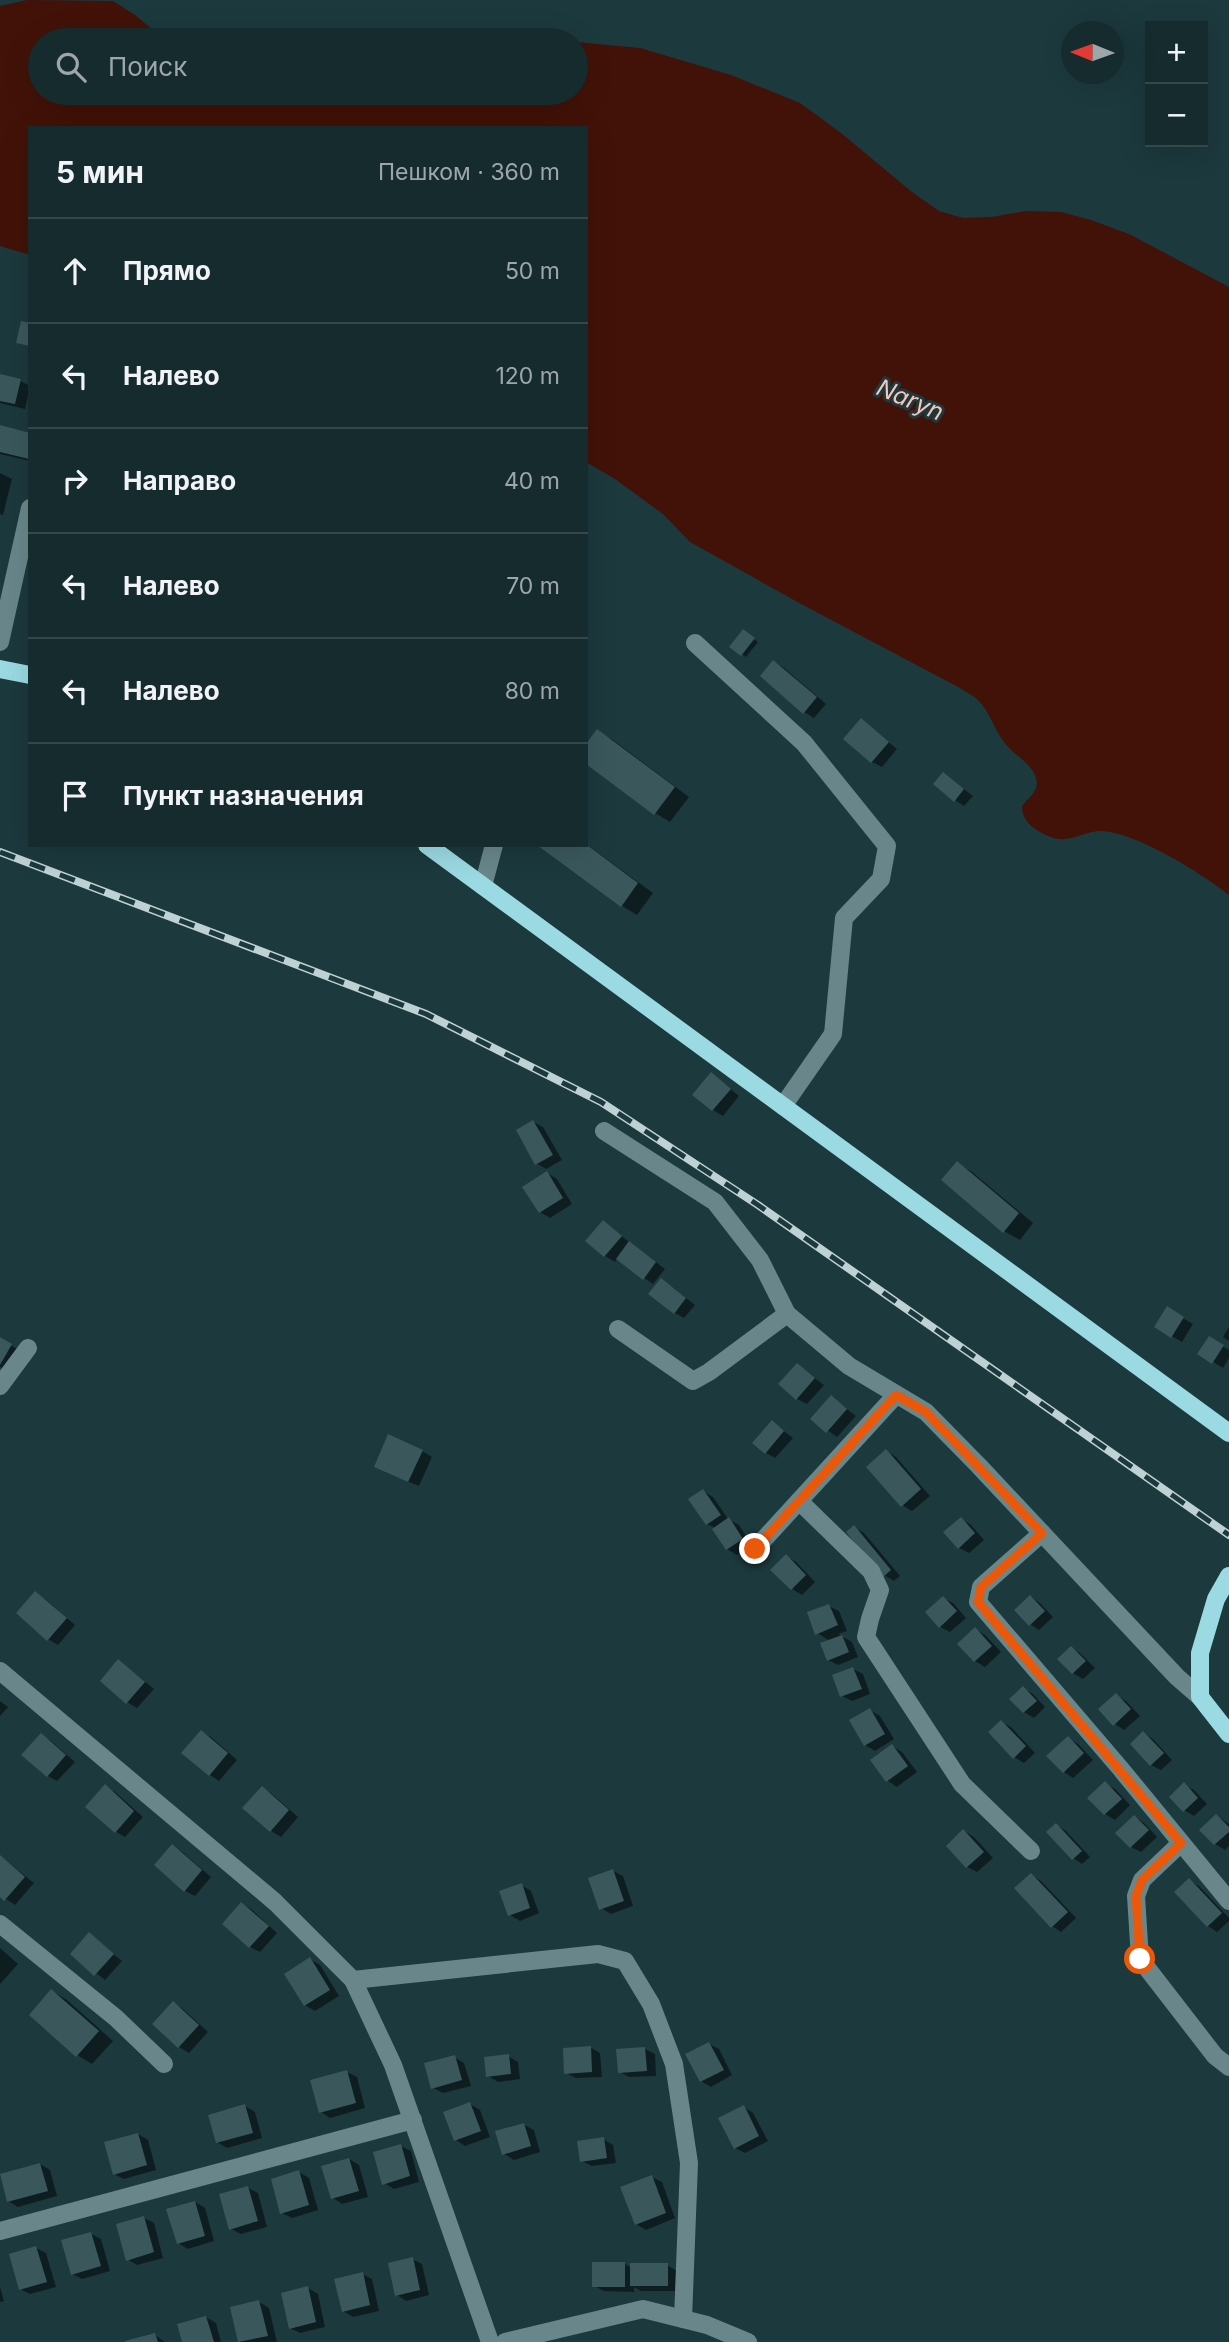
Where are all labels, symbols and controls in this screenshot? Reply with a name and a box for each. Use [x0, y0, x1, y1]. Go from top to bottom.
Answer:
north arrow [1061, 21, 1124, 84]
map controls [1145, 21, 1208, 147]
button: + [1145, 21, 1208, 84]
search box [28, 28, 588, 105]
icon: search [52, 48, 90, 86]
text: Поиск [108, 51, 187, 82]
button: − [1145, 84, 1208, 147]
text: 5 мин [56, 154, 144, 190]
text: Пешком · 360 m [378, 158, 560, 186]
icon: ahead [56, 252, 94, 290]
text: Прямо [123, 255, 211, 286]
text: 50 m [505, 257, 560, 285]
icon: left [56, 357, 94, 395]
text: Налево [123, 360, 220, 391]
text: 120 m [495, 362, 560, 390]
water label: Naryn [872, 373, 948, 427]
icon: right [56, 462, 94, 500]
text: Направо [123, 465, 236, 496]
text: 40 m [504, 467, 560, 495]
icon: left [56, 567, 94, 605]
text: Налево [123, 570, 220, 601]
text: 70 m [506, 572, 560, 600]
icon: left [56, 672, 94, 710]
text: Налево [123, 675, 220, 706]
text: 80 m [505, 677, 560, 705]
icon: arrive [56, 777, 94, 815]
text: Пункт назначения [123, 780, 364, 811]
route end [739, 1533, 770, 1564]
route start [1124, 1943, 1155, 1974]

